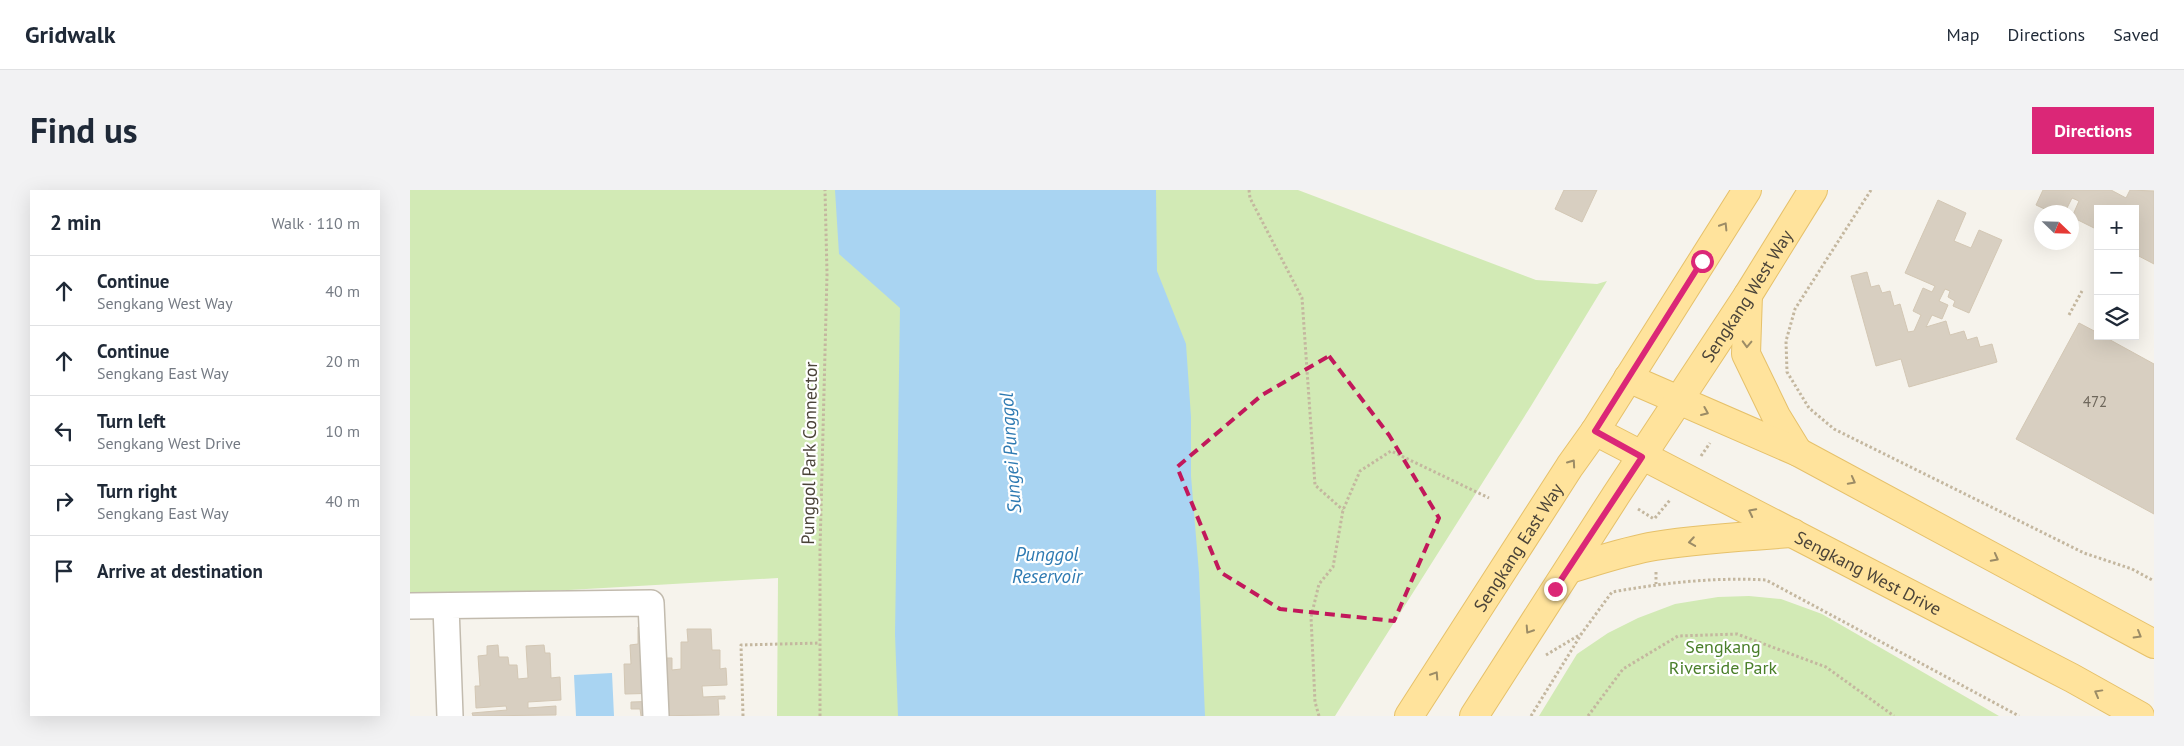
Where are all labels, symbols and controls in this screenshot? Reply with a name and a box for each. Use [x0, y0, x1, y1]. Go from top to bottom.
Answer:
text: Gridwalk [25, 19, 115, 50]
text: Map [1947, 23, 1979, 46]
text: Directions [2007, 23, 2085, 46]
text: Saved [2113, 23, 2159, 46]
text: Find us [30, 107, 138, 153]
button: Directions [2032, 107, 2154, 154]
north arrow [2034, 205, 2079, 250]
map controls [2094, 205, 2139, 340]
button: + [2094, 205, 2139, 250]
text: 2 min [50, 209, 101, 236]
text: Walk · 110 m [271, 213, 360, 233]
one-way arrow [1718, 222, 1727, 231]
street label: Sengkang West Way [1696, 225, 1798, 366]
route start [1691, 250, 1714, 273]
button: − [2094, 250, 2139, 295]
text: Continue [97, 269, 169, 293]
icon: ahead [50, 277, 78, 305]
text: 40 m [325, 281, 360, 301]
text: Sengkang West Way [97, 293, 233, 313]
button: layers [2094, 295, 2139, 340]
text: Continue [97, 339, 169, 363]
one-way arrow [1741, 340, 1752, 348]
icon: ahead [50, 347, 78, 375]
text: 20 m [325, 351, 360, 371]
street label: Punggol Park Connector [796, 361, 822, 545]
text: Sengkang East Way [97, 363, 229, 383]
water label: Sungei Punggol [994, 392, 1026, 514]
house number: 472 [2083, 392, 2107, 411]
one-way arrow [1700, 406, 1709, 417]
text: Turn left [97, 409, 166, 433]
icon: left [50, 417, 78, 445]
text: 10 m [325, 421, 360, 441]
text: Sengkang West Drive [97, 433, 241, 453]
one-way arrow [1566, 459, 1575, 469]
one-way arrow [1847, 475, 1856, 485]
street label: Sengkang East Way [1468, 478, 1568, 616]
text: Turn right [97, 479, 177, 503]
icon: right [50, 487, 78, 515]
text: 40 m [325, 491, 360, 511]
text: Sengkang East Way [97, 503, 229, 523]
one-way arrow [1748, 508, 1757, 518]
street label: Sengkang West Drive [1791, 525, 1946, 620]
one-way arrow [1688, 536, 1697, 546]
water label: Punggol Reservoir [1012, 542, 1084, 588]
one-way arrow [1990, 551, 1999, 561]
icon: arrive [50, 557, 78, 585]
text: Arrive at destination [97, 559, 263, 583]
route end [1544, 578, 1567, 601]
one-way arrow [1526, 624, 1535, 633]
one-way arrow [2133, 629, 2142, 639]
park label: Sengkang Riverside Park [1669, 635, 1778, 679]
one-way arrow [1429, 671, 1439, 680]
one-way arrow [2094, 689, 2103, 699]

